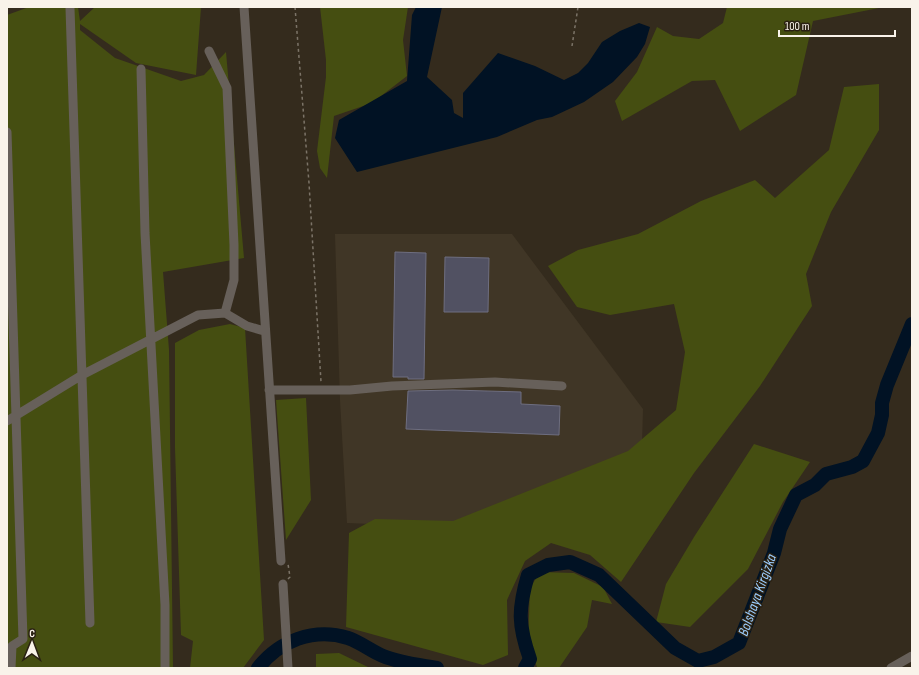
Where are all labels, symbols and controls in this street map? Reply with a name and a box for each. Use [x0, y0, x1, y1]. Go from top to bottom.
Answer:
scale bar [779, 12, 895, 38]
text: 100 m [785, 19, 810, 34]
water label: Bolshaya Kirgizka [734, 552, 781, 639]
north arrow [12, 623, 52, 663]
text: С [29, 627, 35, 640]

